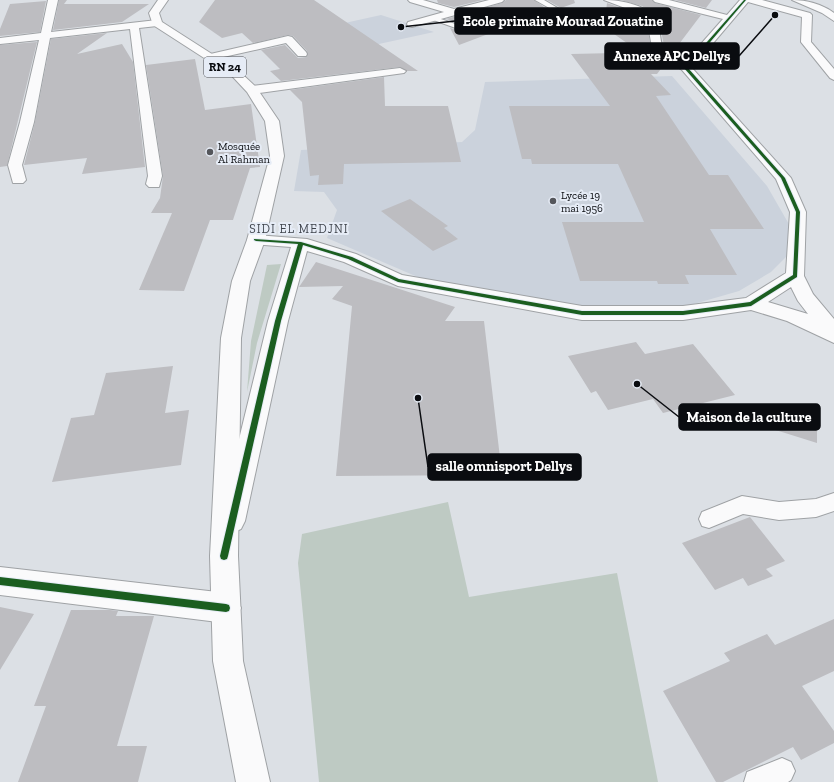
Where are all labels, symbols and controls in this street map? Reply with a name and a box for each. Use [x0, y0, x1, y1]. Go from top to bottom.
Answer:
callout: Ecole primaire Mourad Zouatine [455, 8, 671, 34]
text: Ecole primaire Mourad Zouatine [463, 13, 663, 30]
callout: Annexe APC Dellys [605, 43, 739, 69]
text: Annexe APC Dellys [614, 48, 731, 65]
road number: RN 24 [204, 57, 246, 77]
place label: Mosquée Al Rahman [218, 140, 271, 166]
marker: Mosquée Al Rahman [205, 147, 215, 157]
place label: Lycée 19 mai 1956 [561, 189, 603, 215]
marker: Lycée 19 mai 1956 [548, 196, 558, 206]
district label: SIDI EL MEDJNI [249, 222, 349, 236]
callout: Maison de la culture [679, 404, 820, 430]
text: Maison de la culture [687, 409, 812, 426]
callout: salle omnisport Dellys [428, 454, 581, 480]
text: salle omnisport Dellys [435, 458, 573, 475]

